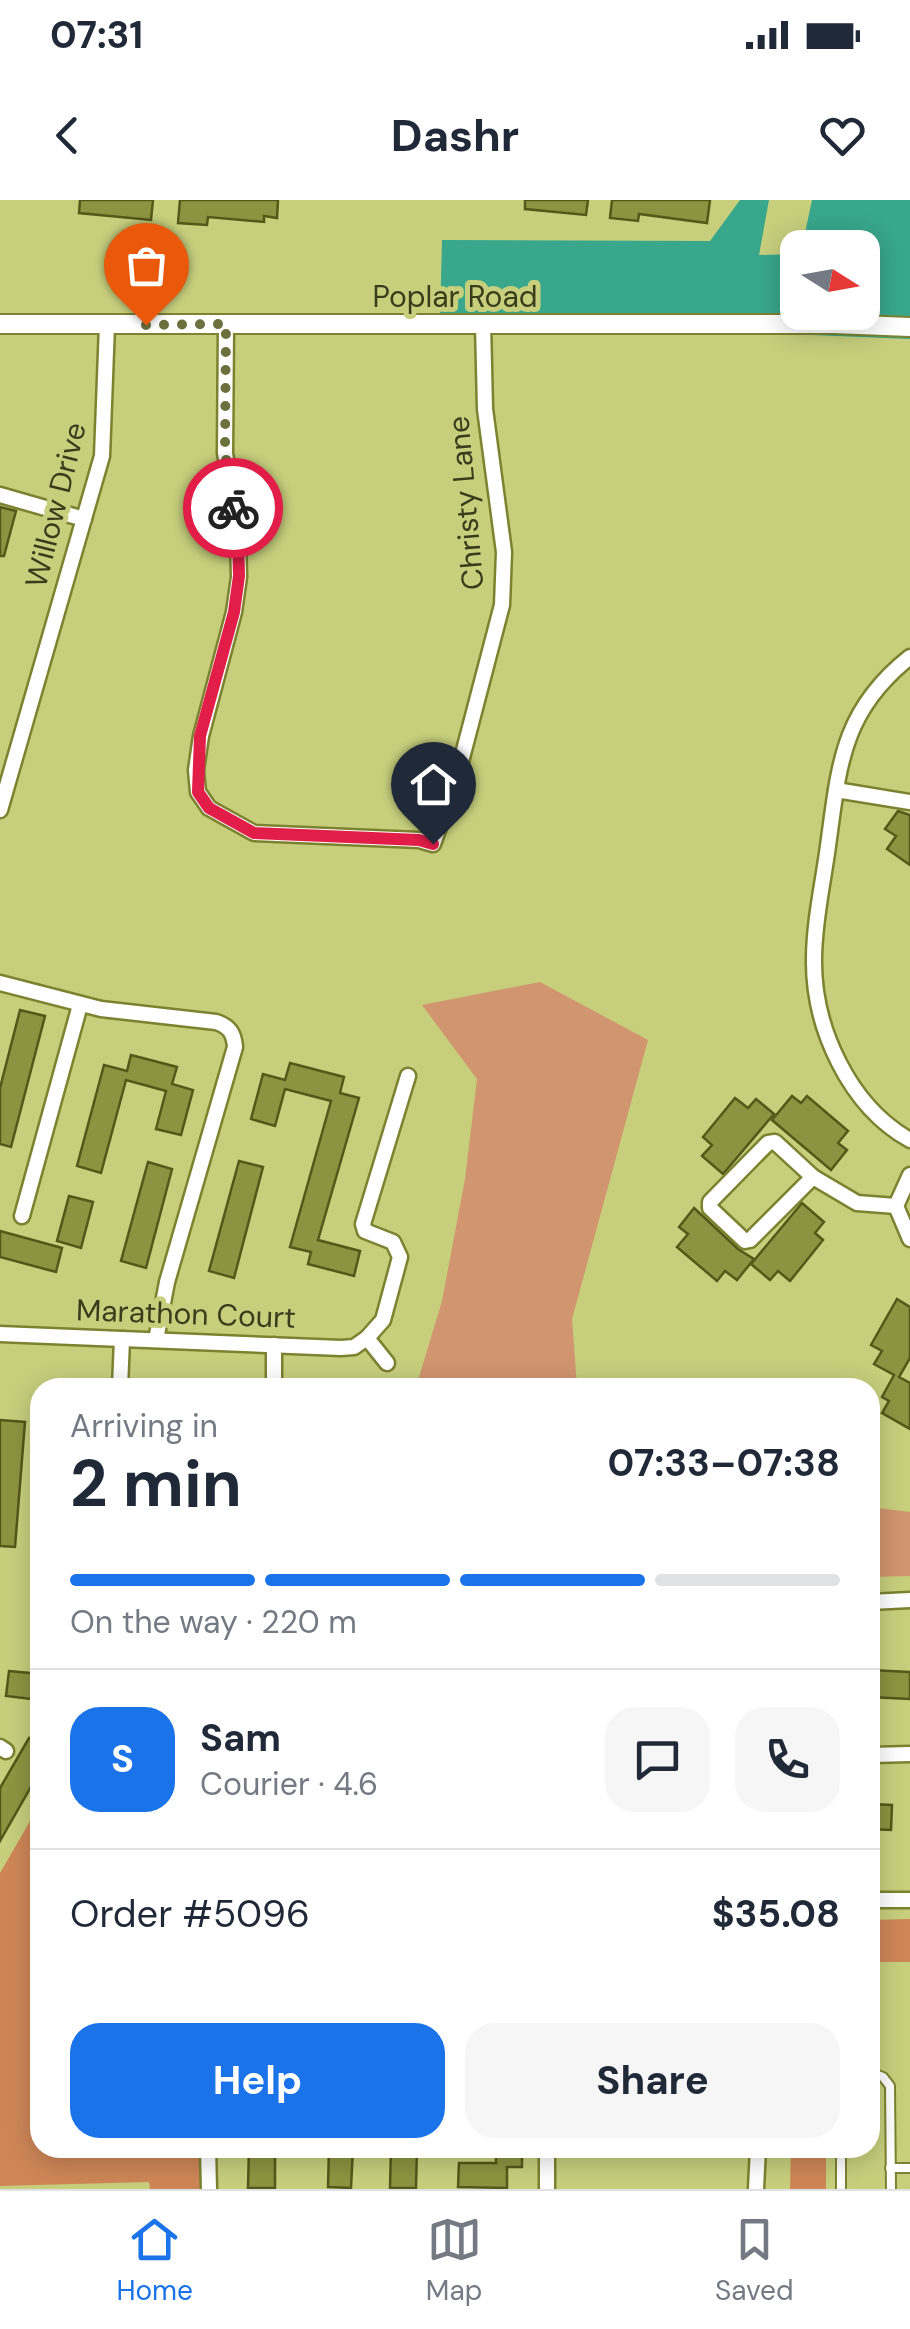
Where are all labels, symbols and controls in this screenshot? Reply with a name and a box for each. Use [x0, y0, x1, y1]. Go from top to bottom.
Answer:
text: 07:31 [50, 10, 143, 60]
text: Dashr [391, 106, 519, 165]
icon: back [40, 108, 95, 163]
icon: heart [815, 108, 870, 163]
pin [104, 223, 189, 326]
north arrow [780, 230, 880, 330]
map controls [780, 230, 880, 330]
icon: bag [119, 238, 174, 293]
street label: Poplar Road [372, 277, 538, 316]
street label: Christy Lane [438, 415, 493, 592]
street label: Willow Drive [16, 418, 95, 591]
courier [183, 458, 283, 558]
icon: bike [206, 481, 261, 536]
pin [391, 742, 476, 845]
icon: home [406, 757, 461, 812]
street label: Marathon Court [75, 1290, 297, 1337]
text: Arriving in [70, 1405, 218, 1447]
text: 07:33–07:38 [608, 1438, 840, 1488]
text: 2 min [70, 1442, 242, 1526]
text: On the way · 220 m [70, 1601, 357, 1643]
button: chat [605, 1707, 710, 1812]
button: phone [735, 1707, 840, 1812]
text: Sam [200, 1713, 281, 1763]
text: S [111, 1734, 134, 1784]
text: Courier · 4.6 [200, 1763, 378, 1805]
text: Order #5096 [70, 1889, 310, 1939]
text: $35.08 [712, 1889, 840, 1939]
button: Help [70, 2023, 445, 2138]
button: Share [465, 2023, 840, 2138]
tab: Home [116, 2212, 193, 2309]
tab: Map [426, 2212, 482, 2309]
tab: Saved [715, 2212, 794, 2309]

